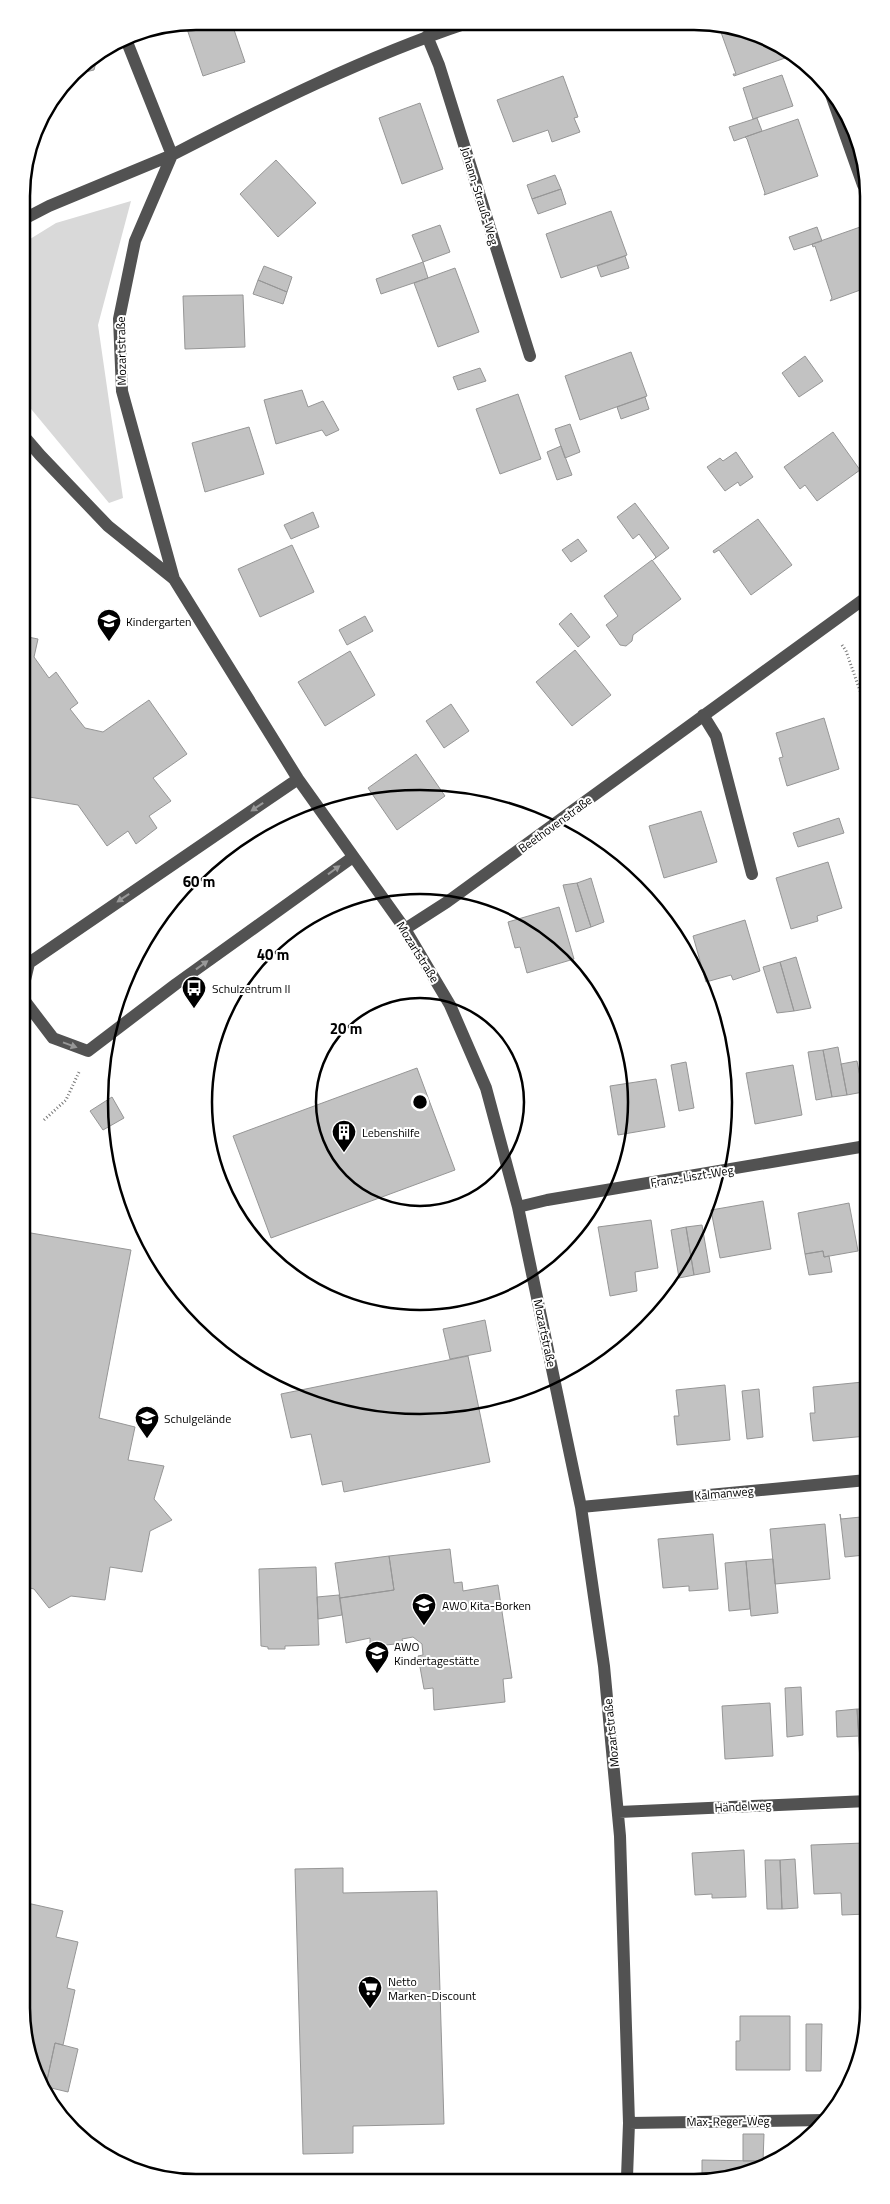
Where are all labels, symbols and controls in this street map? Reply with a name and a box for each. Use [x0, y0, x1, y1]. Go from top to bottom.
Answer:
street label: Johann-Strauß-Weg [456, 145, 504, 247]
street label: Mozartstraße [111, 316, 131, 386]
school or university icon: Kindergarten [96, 608, 122, 642]
place label: Kindergarten [126, 612, 191, 631]
street label: Beethovenstraße [514, 791, 596, 857]
one-way arrow [251, 802, 264, 812]
one-way arrow [327, 865, 341, 875]
text: 60 m [183, 870, 215, 893]
one-way arrow [117, 893, 130, 903]
street label: Mozartstraße [392, 918, 444, 986]
text: 40 m [257, 943, 289, 966]
one-way arrow [196, 960, 209, 970]
bus stop icon: Schulzentrum II [181, 975, 207, 1009]
place label: Schulzentrum II [212, 979, 291, 998]
text: 20 m [330, 1017, 362, 1040]
one-way arrow [63, 1041, 78, 1049]
centre of rings [411, 1093, 429, 1111]
building icon: Lebenshilfe [331, 1119, 357, 1153]
place label: Lebenshilfe [362, 1123, 420, 1142]
street label: Franz-Liszt-Weg [649, 1160, 735, 1192]
street label: Mozartstraße [529, 1297, 561, 1369]
school or university icon: Schulgelände [134, 1405, 160, 1439]
place label: Schulgelände [164, 1409, 231, 1428]
street label: Kalmanweg [694, 1481, 754, 1505]
school or university icon: AWO Kita-Borken [411, 1592, 437, 1626]
place label: AWO Kita-Borken [442, 1596, 531, 1615]
place label: AWO Kindertagestätte [394, 1637, 479, 1670]
school or university icon: AWO Kindertagestätte [364, 1640, 390, 1674]
street label: Mozartstraße [598, 1698, 624, 1768]
street label: Händelweg [714, 1795, 772, 1817]
place label: Netto Marken-Discount [388, 1972, 477, 2005]
supermarket icon: Netto Marken-Discount [357, 1975, 383, 2009]
street label: Max-Reger-Weg [686, 2111, 770, 2131]

